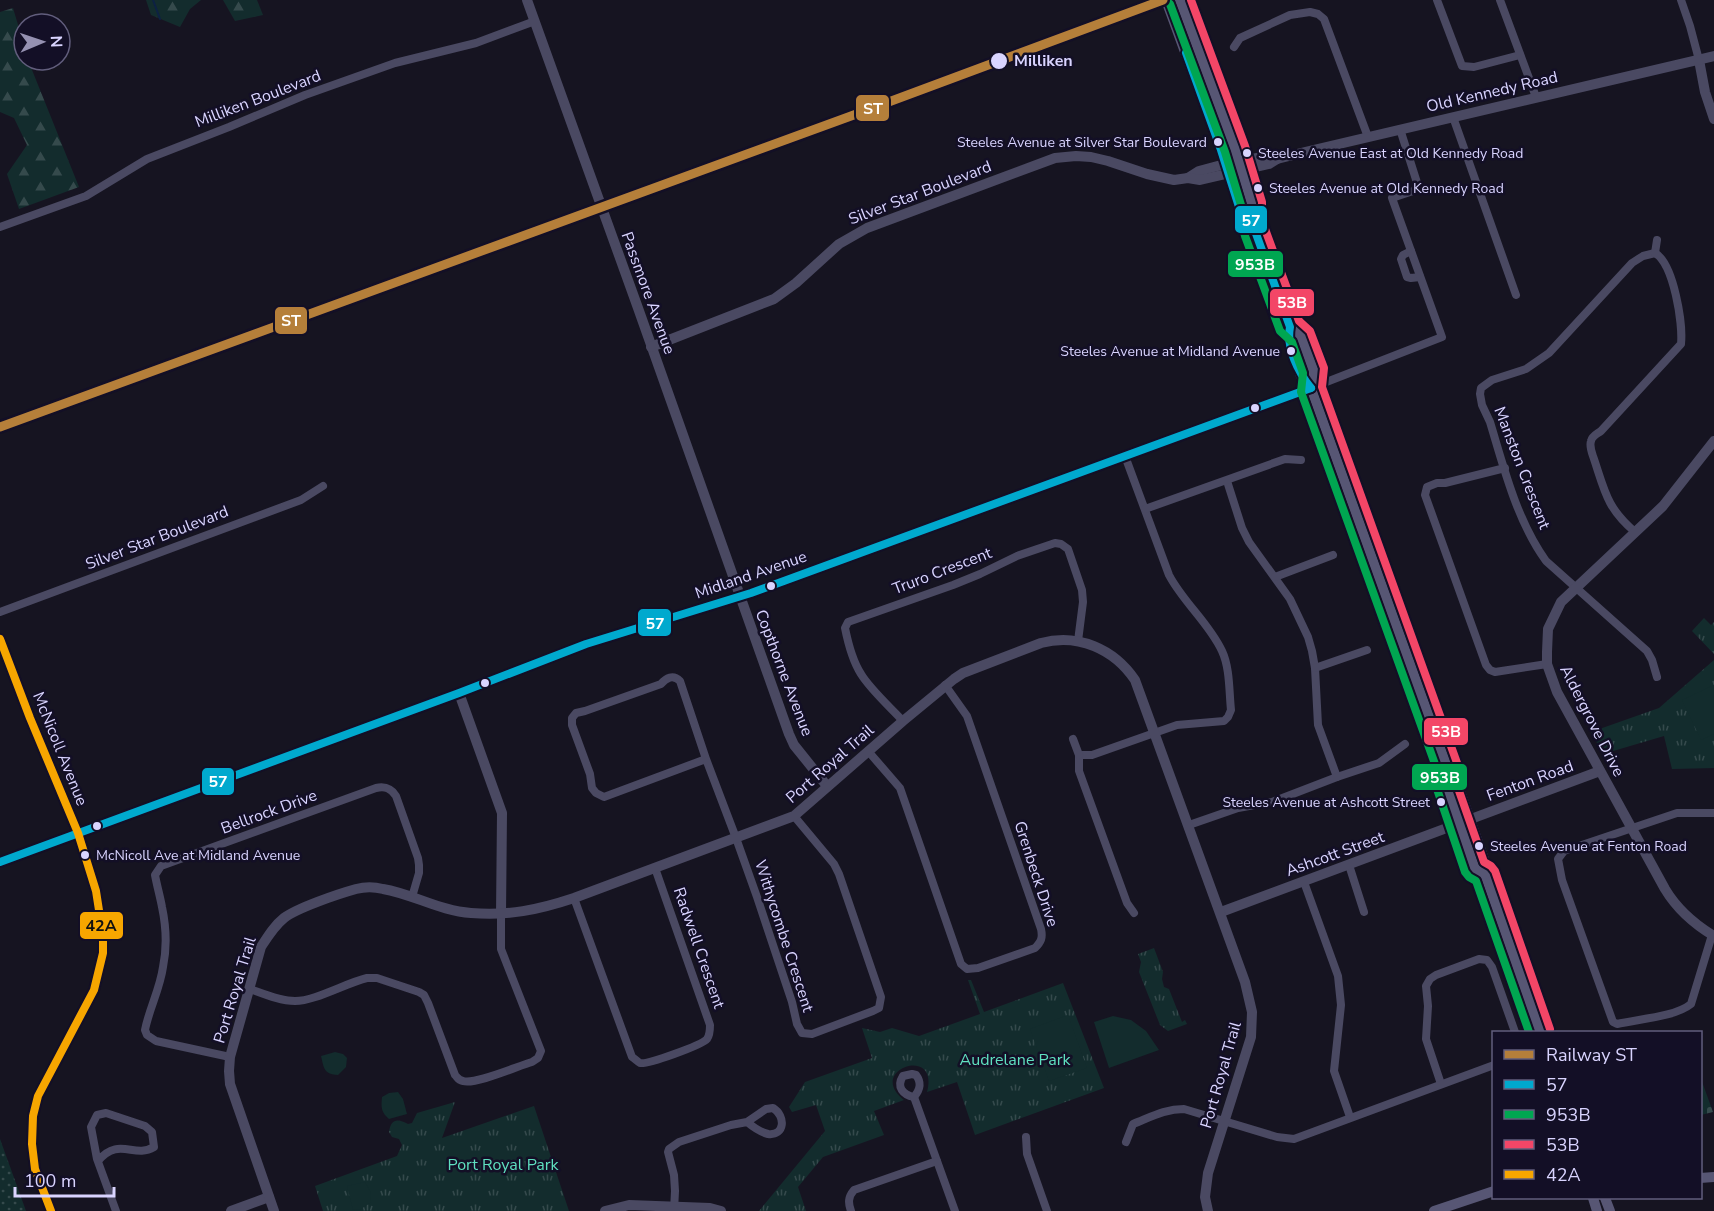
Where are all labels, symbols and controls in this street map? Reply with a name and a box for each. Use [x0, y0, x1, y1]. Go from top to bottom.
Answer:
north arrow [12, 12, 72, 72]
text: N [45, 35, 67, 48]
place label: Milliken [1014, 50, 1073, 72]
marker: Milliken [989, 51, 1009, 71]
street label: Milliken Boulevard [192, 65, 324, 133]
street label: Old Kennedy Road [1424, 66, 1560, 118]
line badge: ST [855, 94, 890, 122]
text: ST [863, 98, 883, 120]
place label: Steeles Avenue at Silver Star Boulevard [957, 133, 1207, 152]
marker: Steeles Avenue at Silver Star Boulevard [1212, 136, 1224, 148]
place label: Steeles Avenue East at Old Kennedy Road [1258, 144, 1523, 163]
marker: Steeles Avenue East at Old Kennedy Road [1241, 147, 1253, 159]
street label: Silver Star Boulevard [845, 156, 995, 230]
place label: Steeles Avenue at Old Kennedy Road [1269, 179, 1504, 198]
marker: Steeles Avenue at Old Kennedy Road [1252, 182, 1264, 194]
line badge: 57 [1234, 205, 1268, 234]
text: 57 [1241, 210, 1261, 232]
street label: Passmore Avenue [616, 229, 680, 357]
line badge: 953B [1227, 250, 1284, 278]
text: 953B [1235, 254, 1275, 276]
line badge: 53B [1269, 288, 1315, 317]
text: 53B [1277, 292, 1307, 314]
line badge: ST [274, 306, 308, 335]
text: ST [281, 310, 301, 332]
place label: Steeles Avenue at Midland Avenue [1060, 342, 1280, 361]
marker: Steeles Avenue at Midland Avenue [1285, 345, 1297, 357]
unlabelled marker [1249, 402, 1261, 414]
street label: Manston Crescent [1489, 404, 1556, 533]
street label: Silver Star Boulevard [82, 501, 232, 575]
street label: Truro Crescent [889, 542, 995, 600]
street label: Midland Avenue [692, 546, 810, 604]
unlabelled marker [765, 580, 777, 592]
street label: Copthorne Avenue [750, 607, 818, 739]
line badge: 57 [637, 608, 672, 637]
text: 57 [645, 613, 665, 635]
street label: Aldergrove Drive [1554, 662, 1630, 780]
unlabelled marker [479, 677, 491, 689]
street label: McNicoll Avenue [27, 689, 93, 809]
line badge: 53B [1423, 717, 1469, 746]
street label: Port Royal Trail [781, 719, 879, 808]
text: 53B [1431, 721, 1461, 743]
street label: Fenton Road [1484, 755, 1576, 807]
line badge: 953B [1411, 763, 1468, 791]
line badge: 57 [201, 767, 235, 796]
text: 953B [1420, 767, 1460, 789]
text: 57 [208, 771, 228, 793]
street label: Bellrock Drive [218, 784, 320, 840]
place label: Steeles Avenue at Ashcott Street [1222, 793, 1430, 812]
marker: Steeles Avenue at Ashcott Street [1435, 796, 1447, 808]
street label: Grenbeck Drive [1009, 818, 1063, 930]
unlabelled marker [91, 820, 103, 832]
street label: Ashcott Street [1283, 826, 1388, 882]
place label: Steeles Avenue at Fenton Road [1490, 837, 1687, 856]
marker: Steeles Avenue at Fenton Road [1473, 840, 1485, 852]
place label: McNicoll Ave at Midland Avenue [96, 846, 300, 865]
marker: McNicoll Ave at Midland Avenue [79, 849, 91, 861]
street label: Withycombe Crescent [749, 857, 819, 1015]
street label: Radwell Crescent [668, 884, 730, 1012]
line badge: 42A [79, 911, 124, 940]
text: 42A [85, 915, 117, 937]
street label: Port Royal Trail [208, 934, 262, 1046]
street label: Port Royal Trail [1195, 1019, 1247, 1131]
legend [1492, 1031, 1702, 1199]
text: Railway ST [1546, 1043, 1637, 1067]
park label: Audrelane Park [960, 1049, 1071, 1071]
text: 57 [1546, 1073, 1568, 1097]
text: 953B [1546, 1103, 1591, 1127]
text: 53B [1546, 1133, 1580, 1157]
park label: Port Royal Park [447, 1154, 560, 1176]
scale bar [15, 1160, 114, 1198]
text: 42A [1546, 1163, 1581, 1187]
text: 100 m [24, 1169, 76, 1193]

